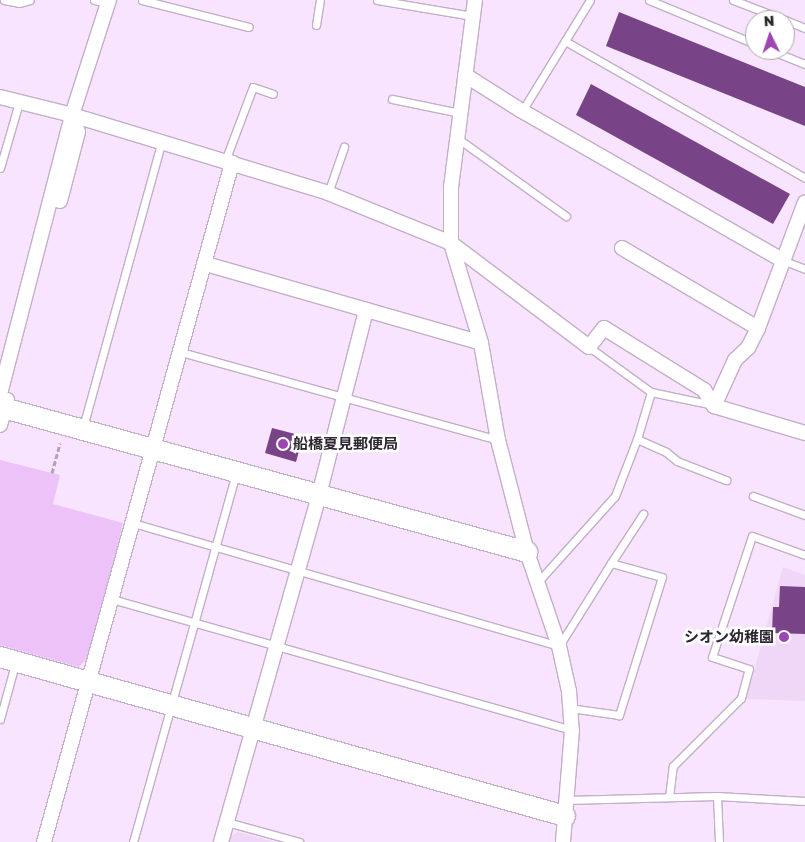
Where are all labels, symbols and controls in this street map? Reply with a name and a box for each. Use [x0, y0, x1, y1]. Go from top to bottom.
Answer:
north arrow [745, 10, 795, 60]
text: N [763, 12, 775, 29]
place label: 船橋夏見郵便局 [293, 435, 398, 453]
marker: 船橋夏見郵便局 [277, 438, 289, 450]
place label: シオン幼稚園 [684, 628, 774, 646]
marker: シオン幼稚園 [778, 631, 790, 643]

